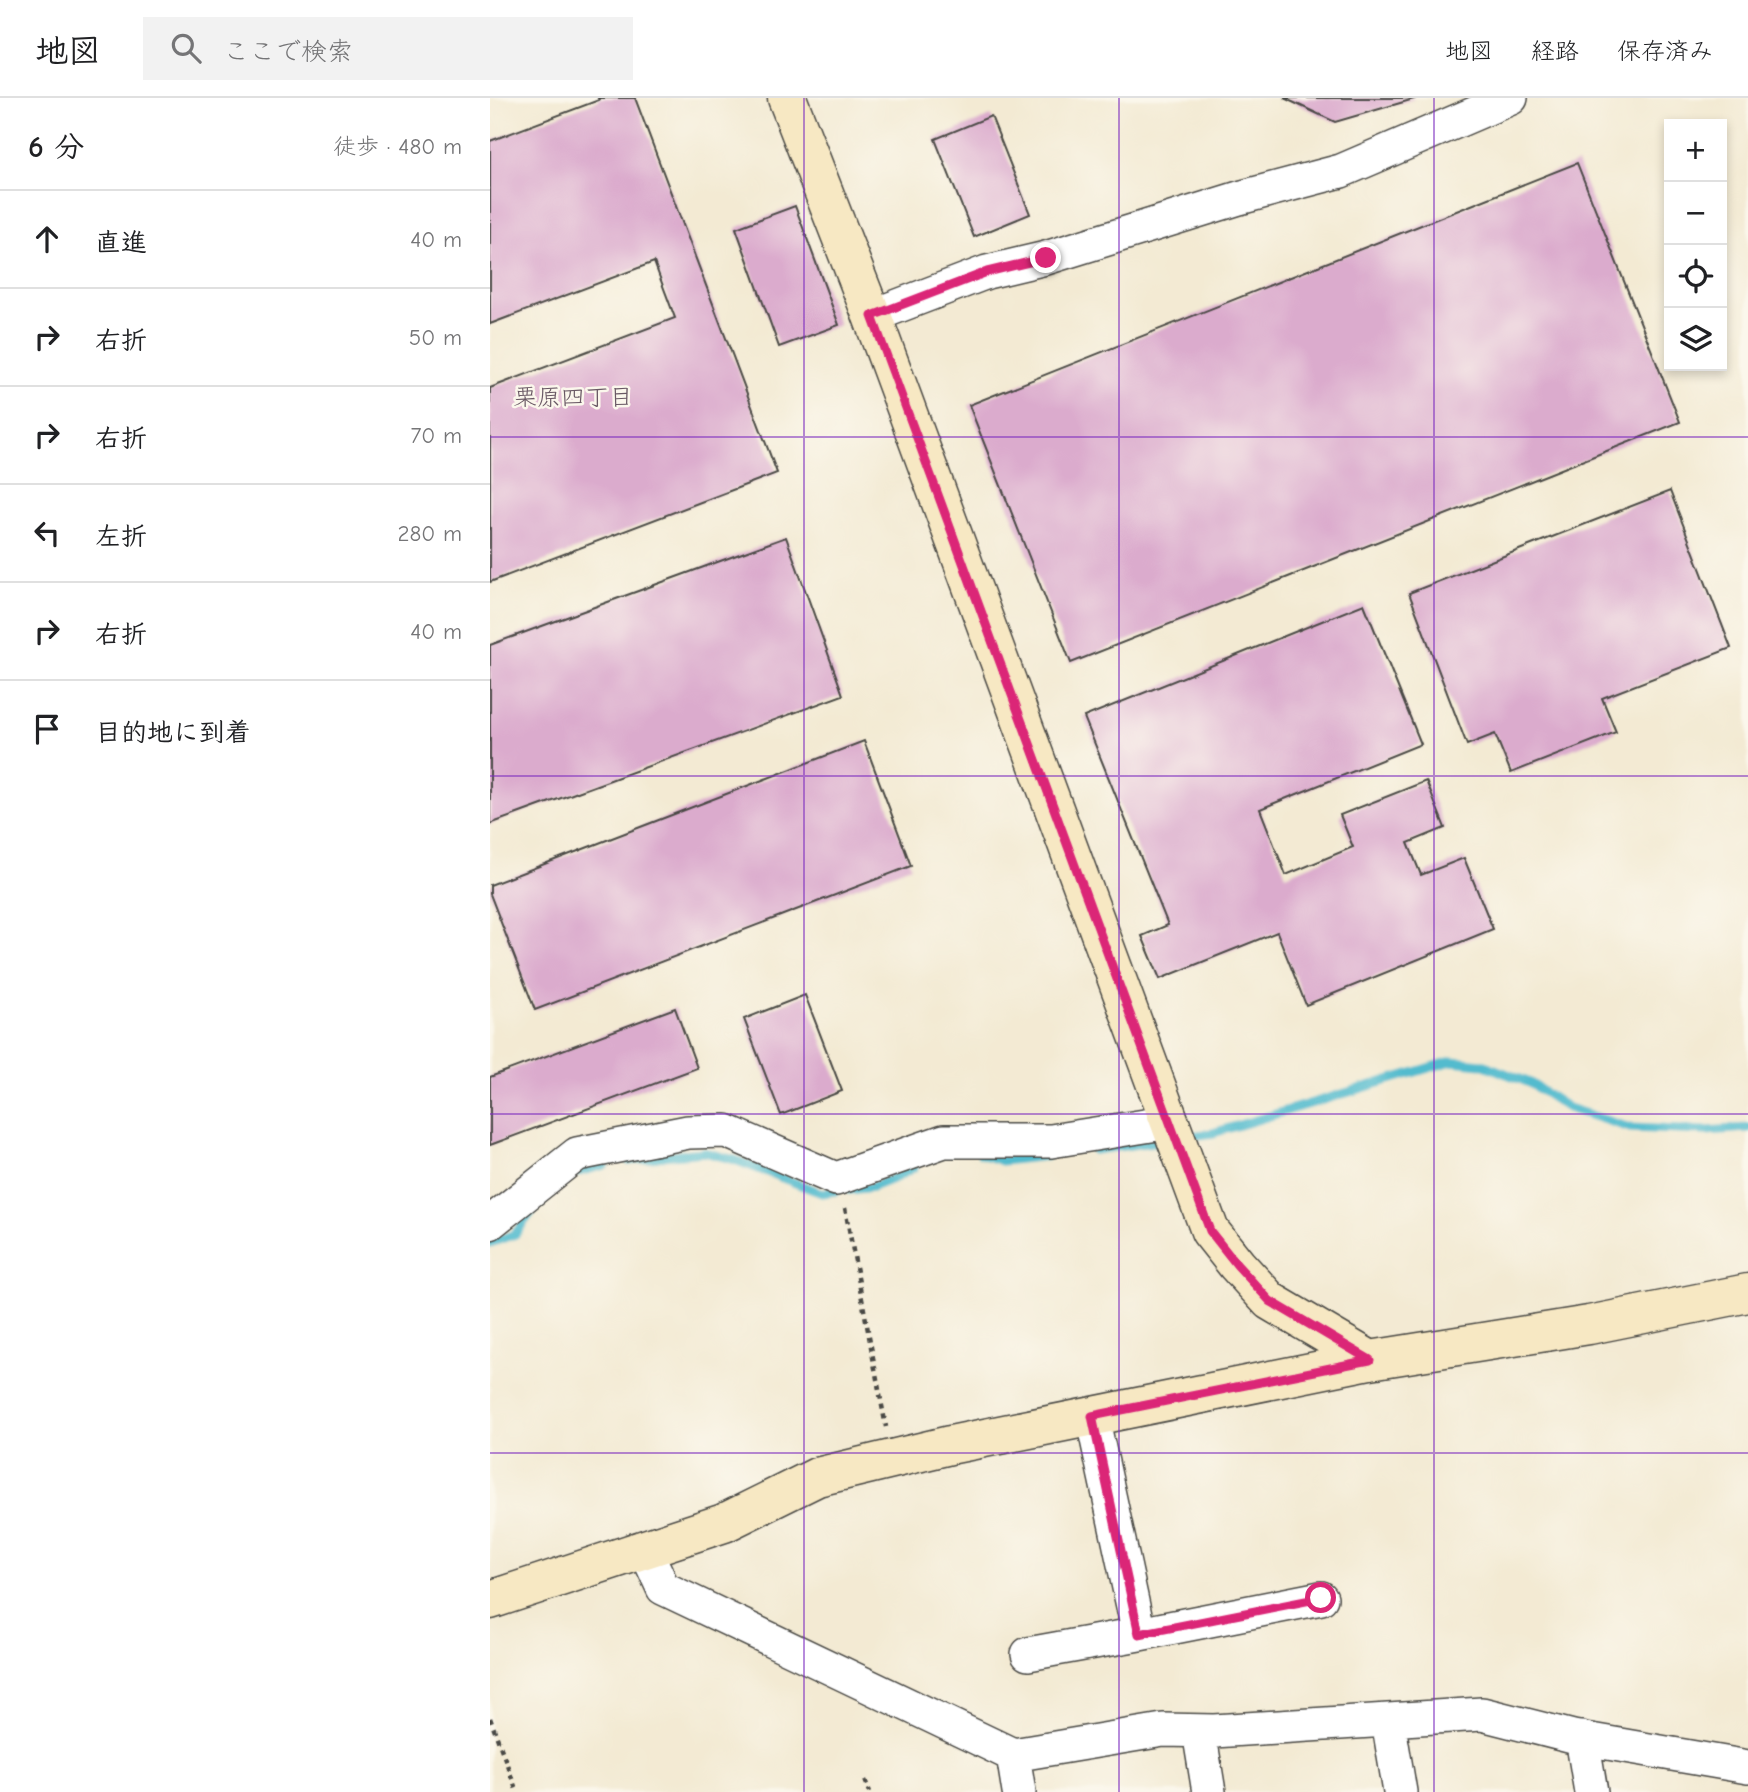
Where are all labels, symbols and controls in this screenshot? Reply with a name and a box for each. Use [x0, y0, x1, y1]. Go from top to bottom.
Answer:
search box [143, 17, 633, 80]
icon: search [167, 29, 205, 67]
text: 地図 [35, 32, 101, 70]
text: ここで検索 [223, 37, 353, 67]
text: 地図 [1445, 37, 1493, 65]
text: 経路 [1531, 37, 1579, 65]
text: 保存済み [1617, 37, 1713, 65]
map controls [1664, 119, 1727, 371]
button: + [1664, 119, 1727, 182]
text: 6 分 [28, 130, 84, 165]
text: 徒歩 · 480 m [333, 133, 462, 160]
button: − [1664, 182, 1727, 245]
icon: ahead [28, 220, 66, 258]
text: 40 m [410, 226, 462, 253]
text: 直進 [95, 228, 147, 258]
route end [1030, 242, 1061, 273]
button: locate [1664, 245, 1727, 308]
button: layers [1664, 308, 1727, 371]
icon: right [28, 318, 66, 356]
text: 50 m [409, 324, 462, 351]
text: 右折 [95, 326, 147, 356]
district label: 栗原四丁目 [513, 383, 633, 411]
icon: right [28, 416, 66, 454]
text: 70 m [410, 422, 462, 449]
text: 右折 [95, 424, 147, 454]
icon: left [28, 514, 66, 552]
text: 280 m [397, 520, 462, 547]
text: 左折 [95, 522, 147, 552]
icon: right [28, 612, 66, 650]
text: 40 m [410, 618, 462, 645]
text: 右折 [95, 620, 147, 650]
icon: arrive [28, 710, 66, 748]
text: 目的地に到着 [95, 718, 251, 748]
route start [1305, 1582, 1336, 1613]

